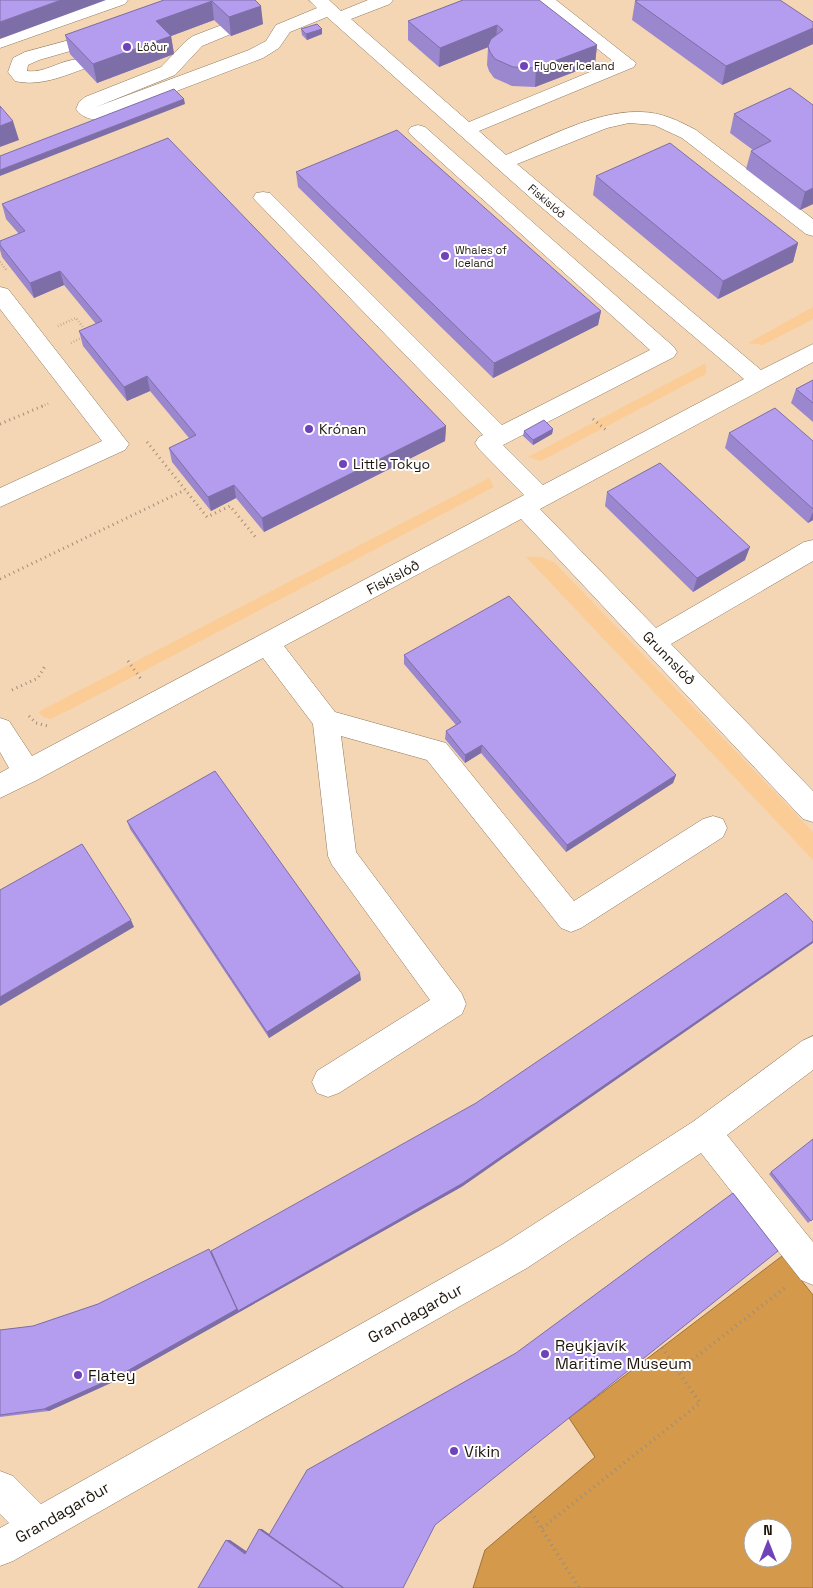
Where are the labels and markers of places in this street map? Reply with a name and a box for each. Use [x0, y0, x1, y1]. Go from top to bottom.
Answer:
place label: Löður [137, 40, 167, 54]
marker: Löður [121, 41, 133, 53]
place label: FlyOver Iceland [534, 59, 615, 73]
marker: FlyOver Iceland [518, 60, 530, 72]
place label: Whales of Iceland [455, 243, 507, 270]
marker: Whales of Iceland [439, 250, 451, 262]
place label: Krónan [319, 420, 366, 438]
marker: Krónan [303, 423, 315, 435]
place label: Little Tokyo [353, 455, 430, 473]
marker: Little Tokyo [337, 458, 349, 470]
place label: Reykjavík Maritime Museum [555, 1335, 692, 1374]
marker: Reykjavík Maritime Museum [539, 1348, 551, 1360]
place label: Flatey [88, 1365, 136, 1386]
marker: Flatey [72, 1369, 84, 1381]
place label: Víkin [464, 1441, 500, 1462]
marker: Víkin [448, 1445, 460, 1457]

